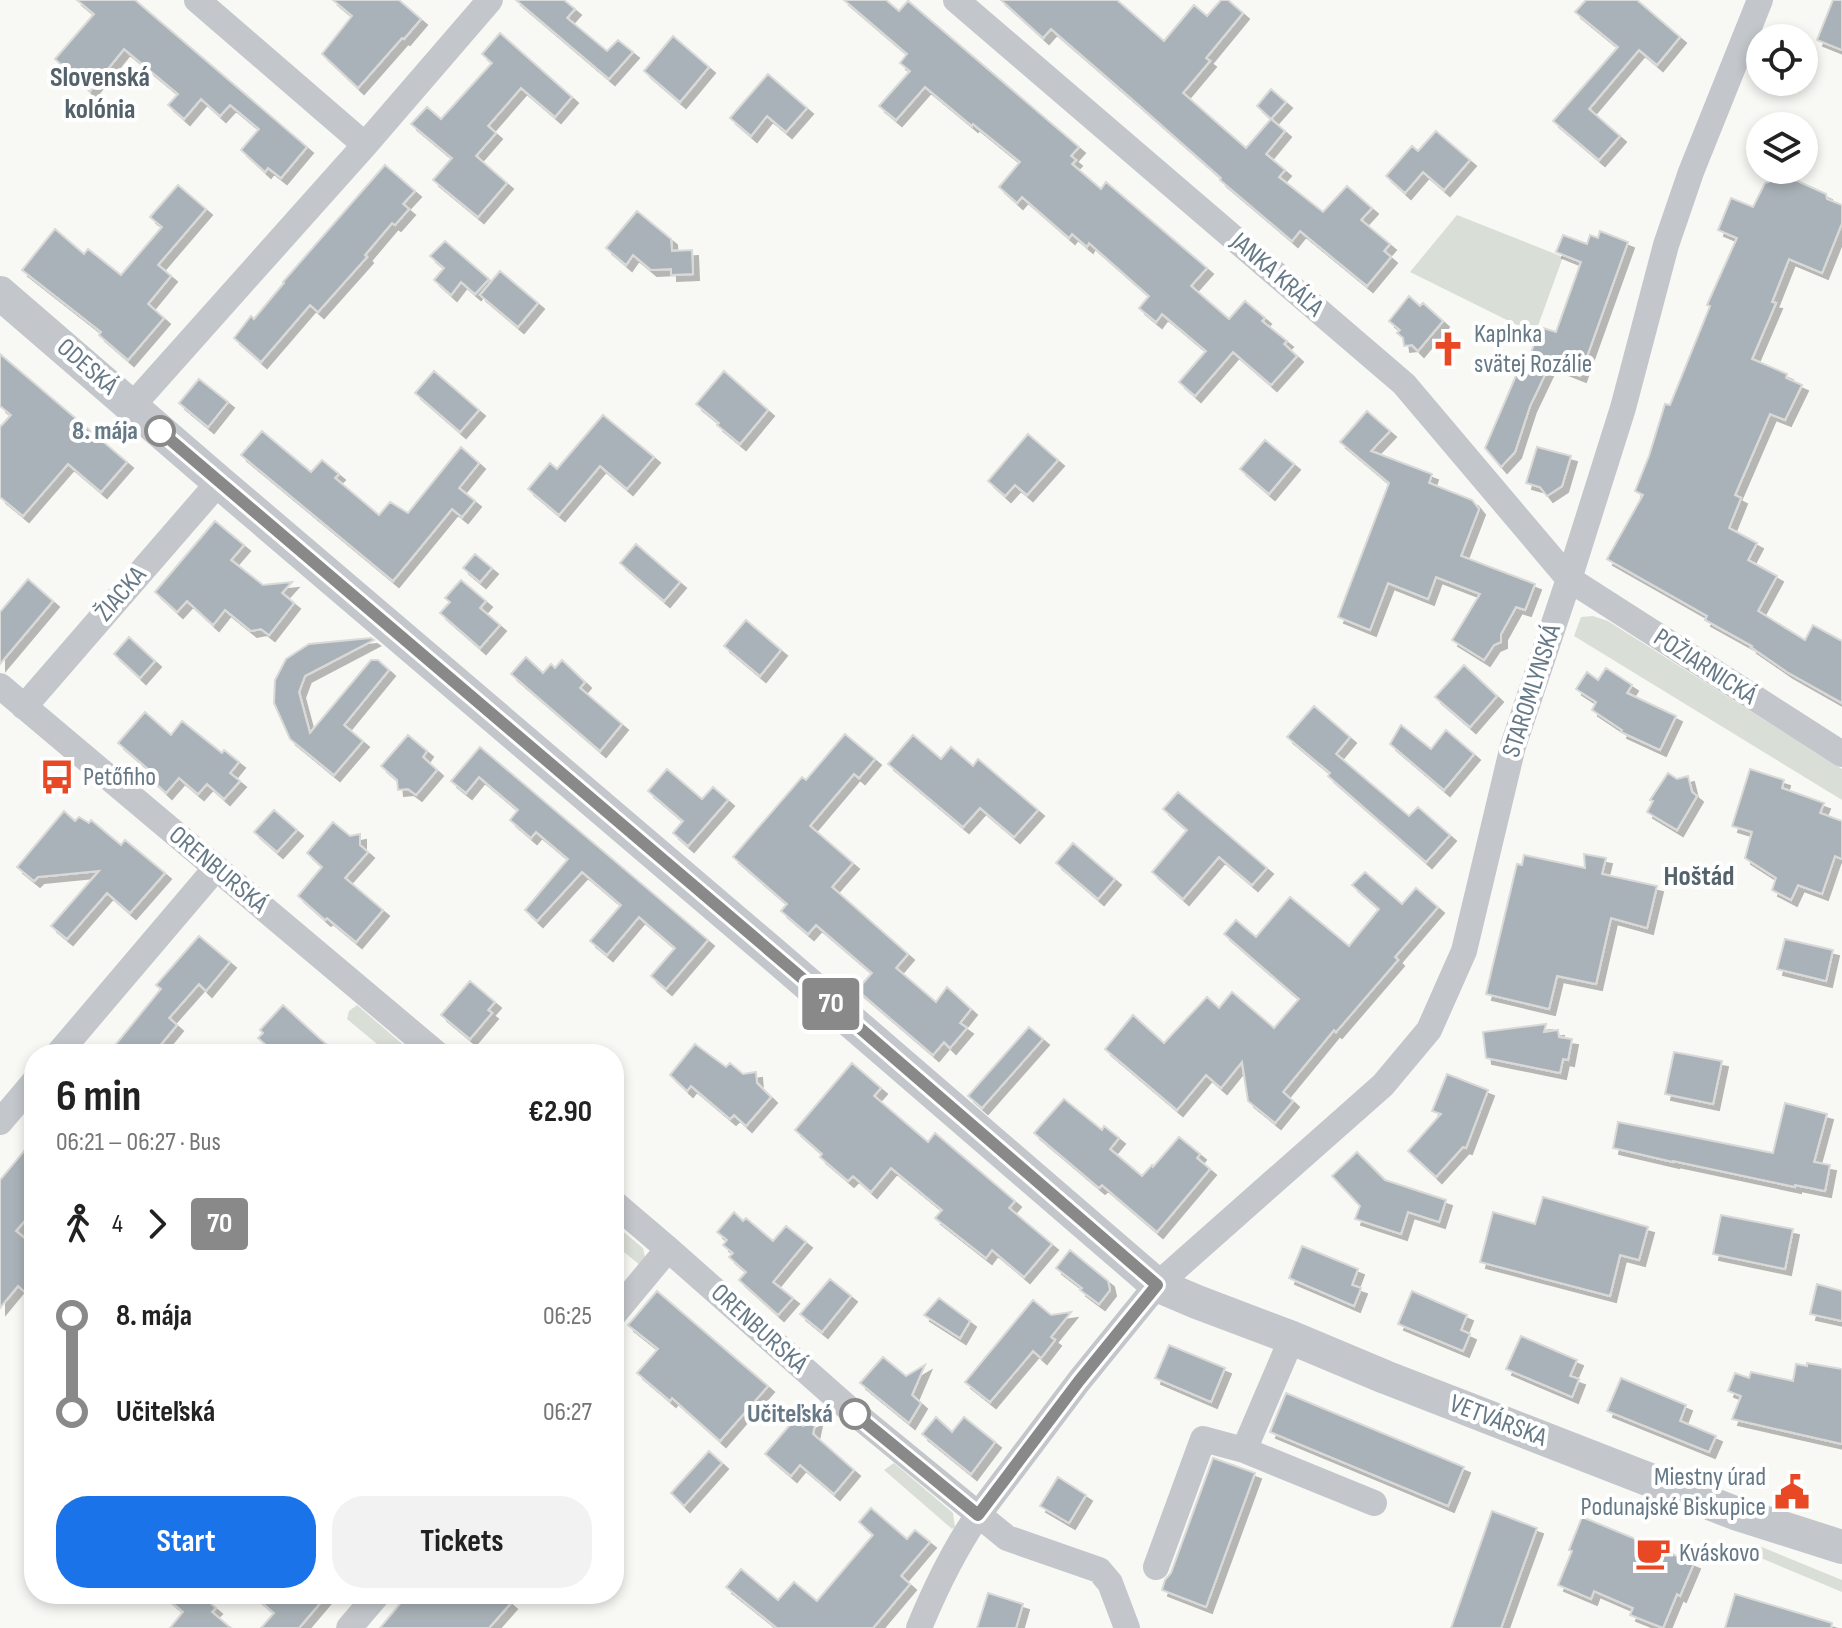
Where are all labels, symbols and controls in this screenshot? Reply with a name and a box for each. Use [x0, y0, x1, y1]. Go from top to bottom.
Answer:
map controls [1746, 24, 1818, 184]
button: locate [1746, 24, 1818, 96]
district label: Slovenská kolónia [50, 61, 150, 126]
button: layers [1746, 112, 1818, 184]
street label: JANKA KRÁĽA [1224, 226, 1330, 324]
place label: Kaplnka svätej Rozálie [1474, 319, 1592, 380]
church icon: Kaplnka svätej Rozálie [1429, 330, 1467, 368]
street label: ODESKÁ [50, 332, 124, 402]
place label: 8. mája [72, 416, 138, 447]
marker: 8. mája [145, 416, 175, 446]
street label: ŽIACKA [89, 560, 154, 628]
street label: STAROMLYNSKÁ [1496, 620, 1568, 761]
street label: POŽIARNICKÁ [1648, 622, 1763, 712]
bus stop icon: Petőfiho [38, 758, 76, 796]
place label: Petőfiho [83, 762, 156, 793]
street label: ORENBURSKÁ [162, 820, 274, 921]
district label: Hoštád [1664, 860, 1734, 893]
line badge: 70 [795, 978, 867, 1030]
text: 70 [818, 987, 844, 1020]
text: 6 min [56, 1070, 141, 1123]
text: €2.90 [528, 1094, 592, 1130]
text: 06:21 – 06:27 · Bus [56, 1127, 221, 1158]
icon: walk [56, 1202, 100, 1246]
icon: forward [135, 1202, 179, 1246]
text: 70 [207, 1207, 232, 1240]
text: 4 [112, 1209, 123, 1240]
street label: ORENBURSKÁ [704, 1278, 814, 1381]
text: 8. mája [116, 1298, 192, 1334]
text: 06:25 [543, 1301, 592, 1332]
street label: VETVÁRSKA [1445, 1388, 1552, 1454]
text: Učiteľská [116, 1394, 215, 1430]
text: 06:27 [543, 1397, 592, 1428]
place label: Učiteľská [747, 1399, 833, 1430]
marker: Učiteľská [840, 1399, 870, 1429]
place label: Miestny úrad Podunajské Biskupice [1580, 1462, 1766, 1523]
public building icon: Miestny úrad Podunajské Biskupice [1773, 1473, 1811, 1511]
button: Start [56, 1496, 316, 1588]
button: Tickets [332, 1496, 592, 1588]
cafe icon: Kváskovo [1634, 1534, 1672, 1572]
place label: Kváskovo [1679, 1538, 1760, 1569]

